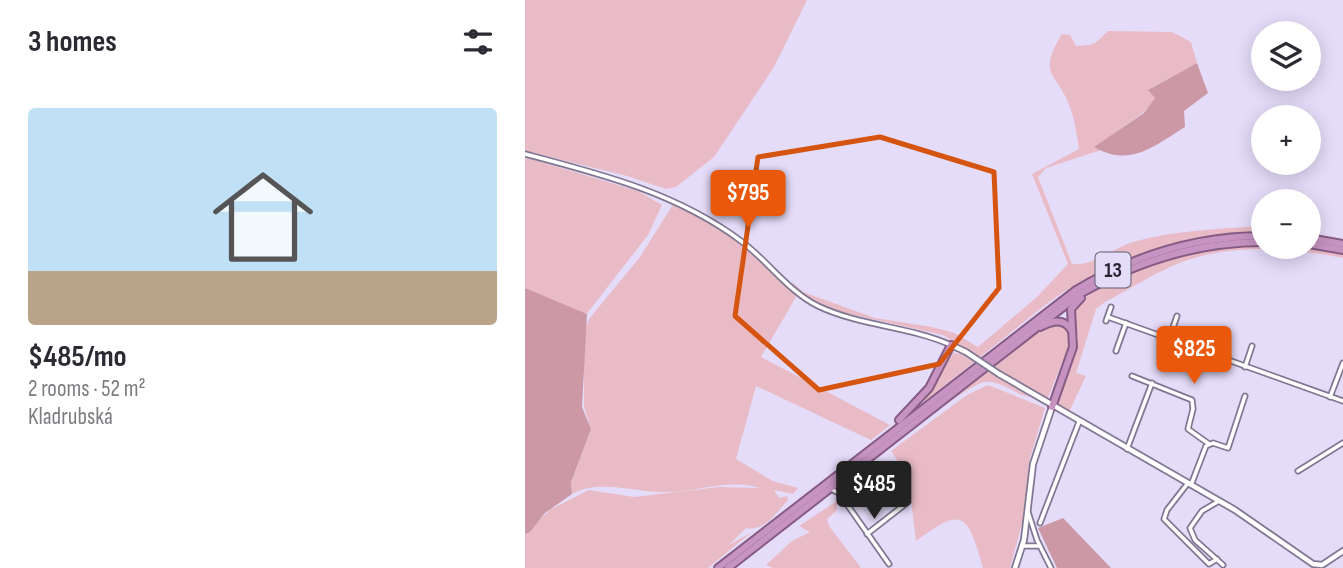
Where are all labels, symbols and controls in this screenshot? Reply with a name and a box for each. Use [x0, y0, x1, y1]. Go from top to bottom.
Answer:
map controls [1251, 21, 1321, 259]
button: layers [1251, 21, 1321, 91]
icon: filters [459, 23, 497, 61]
text: 3 homes [28, 24, 117, 60]
button: + [1251, 105, 1321, 175]
icon: home [200, 154, 326, 280]
pin: $795 [707, 170, 789, 230]
text: $795 [727, 179, 769, 207]
button: − [1251, 189, 1321, 259]
road number: 13 [1095, 252, 1131, 288]
pin: $825 [1153, 326, 1235, 386]
text: $825 [1173, 335, 1215, 363]
text: $485/mo [28, 339, 127, 375]
text: 2 rooms · 52 m² [28, 375, 146, 403]
text: Kladrubská [28, 403, 113, 431]
pin: $485 [833, 462, 915, 521]
text: $485 [852, 470, 896, 498]

